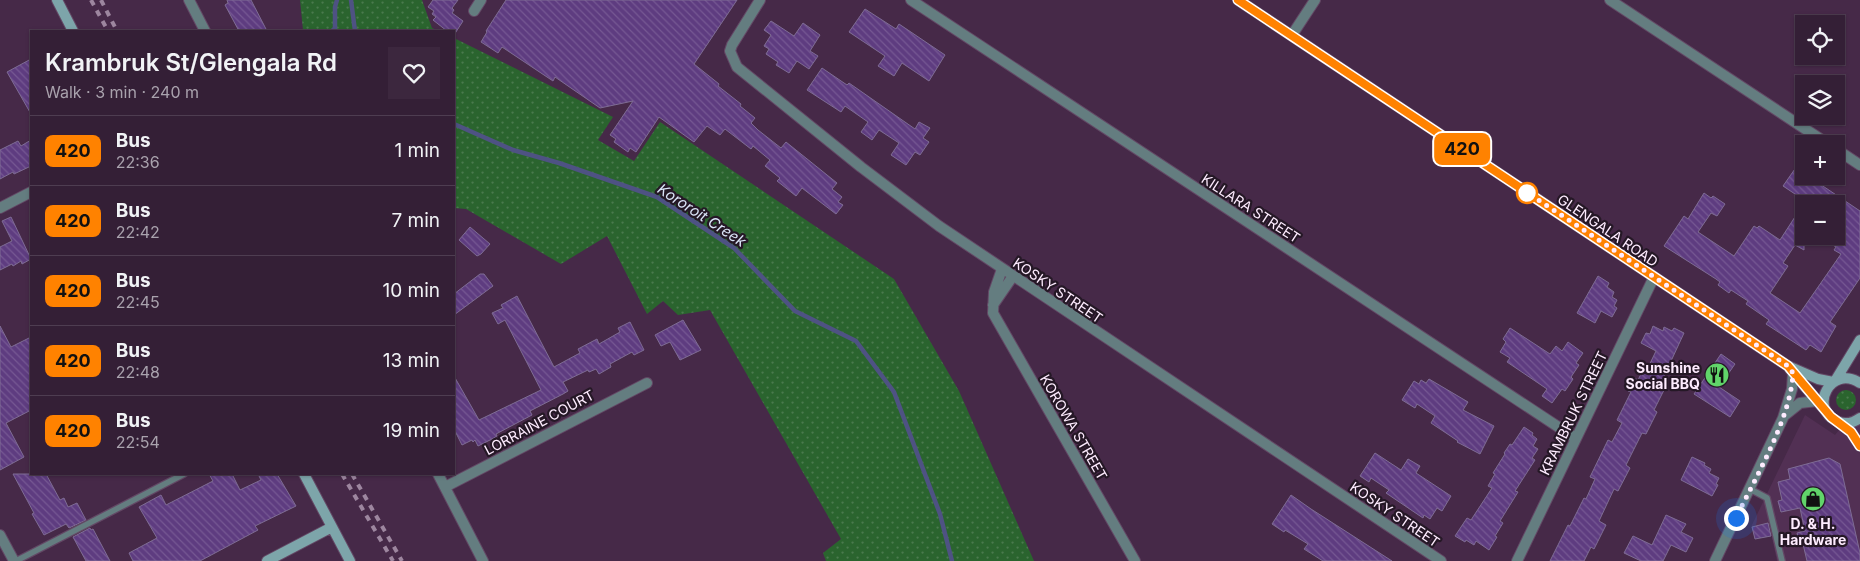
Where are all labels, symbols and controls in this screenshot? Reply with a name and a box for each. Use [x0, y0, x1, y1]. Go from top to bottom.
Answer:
map controls [1795, 15, 1845, 245]
button: locate [1795, 15, 1845, 65]
button: heart [388, 47, 440, 99]
text: Krambruk St/Glengala Rd [45, 48, 337, 77]
button: layers [1795, 75, 1845, 125]
text: Walk · 3 min · 240 m [45, 82, 199, 102]
text: Bus [116, 129, 151, 152]
line badge: 420 [1433, 133, 1491, 165]
button: + [1795, 135, 1845, 185]
text: 420 [1444, 138, 1480, 159]
text: 1 min [394, 139, 440, 162]
text: 420 [55, 140, 91, 161]
text: 22:36 [116, 152, 160, 172]
street label: KILLARA STREET [1198, 170, 1304, 246]
water label: Kororoit Creek [654, 179, 751, 251]
unlabelled marker [1516, 182, 1538, 204]
street label: GLENGALA ROAD [1554, 190, 1662, 270]
button: − [1795, 195, 1845, 245]
text: Bus [116, 199, 151, 222]
text: 7 min [391, 209, 440, 232]
text: 420 [55, 210, 91, 231]
text: 22:42 [116, 222, 160, 242]
street label: KOSKY STREET [1010, 254, 1106, 326]
text: Bus [116, 269, 151, 292]
text: 10 min [382, 279, 440, 302]
text: 420 [55, 280, 91, 301]
text: 22:45 [116, 292, 160, 312]
text: Bus [116, 339, 151, 362]
street label: KRAMBRUK STREET [1536, 348, 1610, 478]
text: 13 min [383, 349, 440, 372]
text: 420 [55, 350, 91, 371]
place label: Sunshine Social BBQ [1626, 359, 1700, 392]
text: 22:48 [116, 362, 160, 382]
restaurant icon: Sunshine Social BBQ [1704, 362, 1730, 388]
street label: KOROWA STREET [1037, 371, 1111, 483]
street label: LORRAINE COURT [481, 386, 597, 458]
text: Bus [116, 409, 151, 432]
text: 19 min [383, 419, 440, 442]
text: 420 [55, 420, 91, 441]
text: 22:54 [116, 432, 160, 452]
street label: KOSKY STREET [1347, 478, 1443, 550]
shop icon: D. & H. Hardware [1800, 486, 1826, 512]
your location [1724, 506, 1749, 531]
place label: D. & H. Hardware [1780, 515, 1846, 548]

